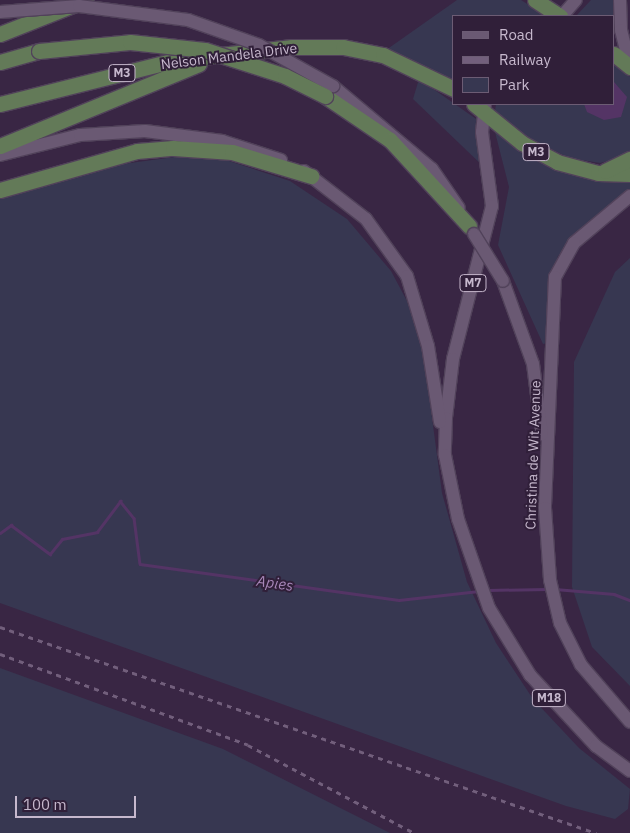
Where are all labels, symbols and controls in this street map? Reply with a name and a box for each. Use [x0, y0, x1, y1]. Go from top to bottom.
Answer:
legend [452, 15, 615, 105]
text: Road [499, 25, 534, 44]
street label: Nelson Mandela Drive [160, 39, 298, 73]
text: Railway [499, 50, 551, 69]
road number: M3 [108, 64, 136, 82]
text: Park [499, 75, 529, 94]
road number: M3 [522, 142, 550, 162]
road number: M7 [459, 274, 487, 292]
street label: Christina de Wit Avenue [522, 380, 544, 530]
water label: Apies [256, 572, 294, 594]
road number: M18 [532, 688, 566, 708]
scale bar [18, 786, 139, 818]
text: 100 m [23, 795, 67, 814]

